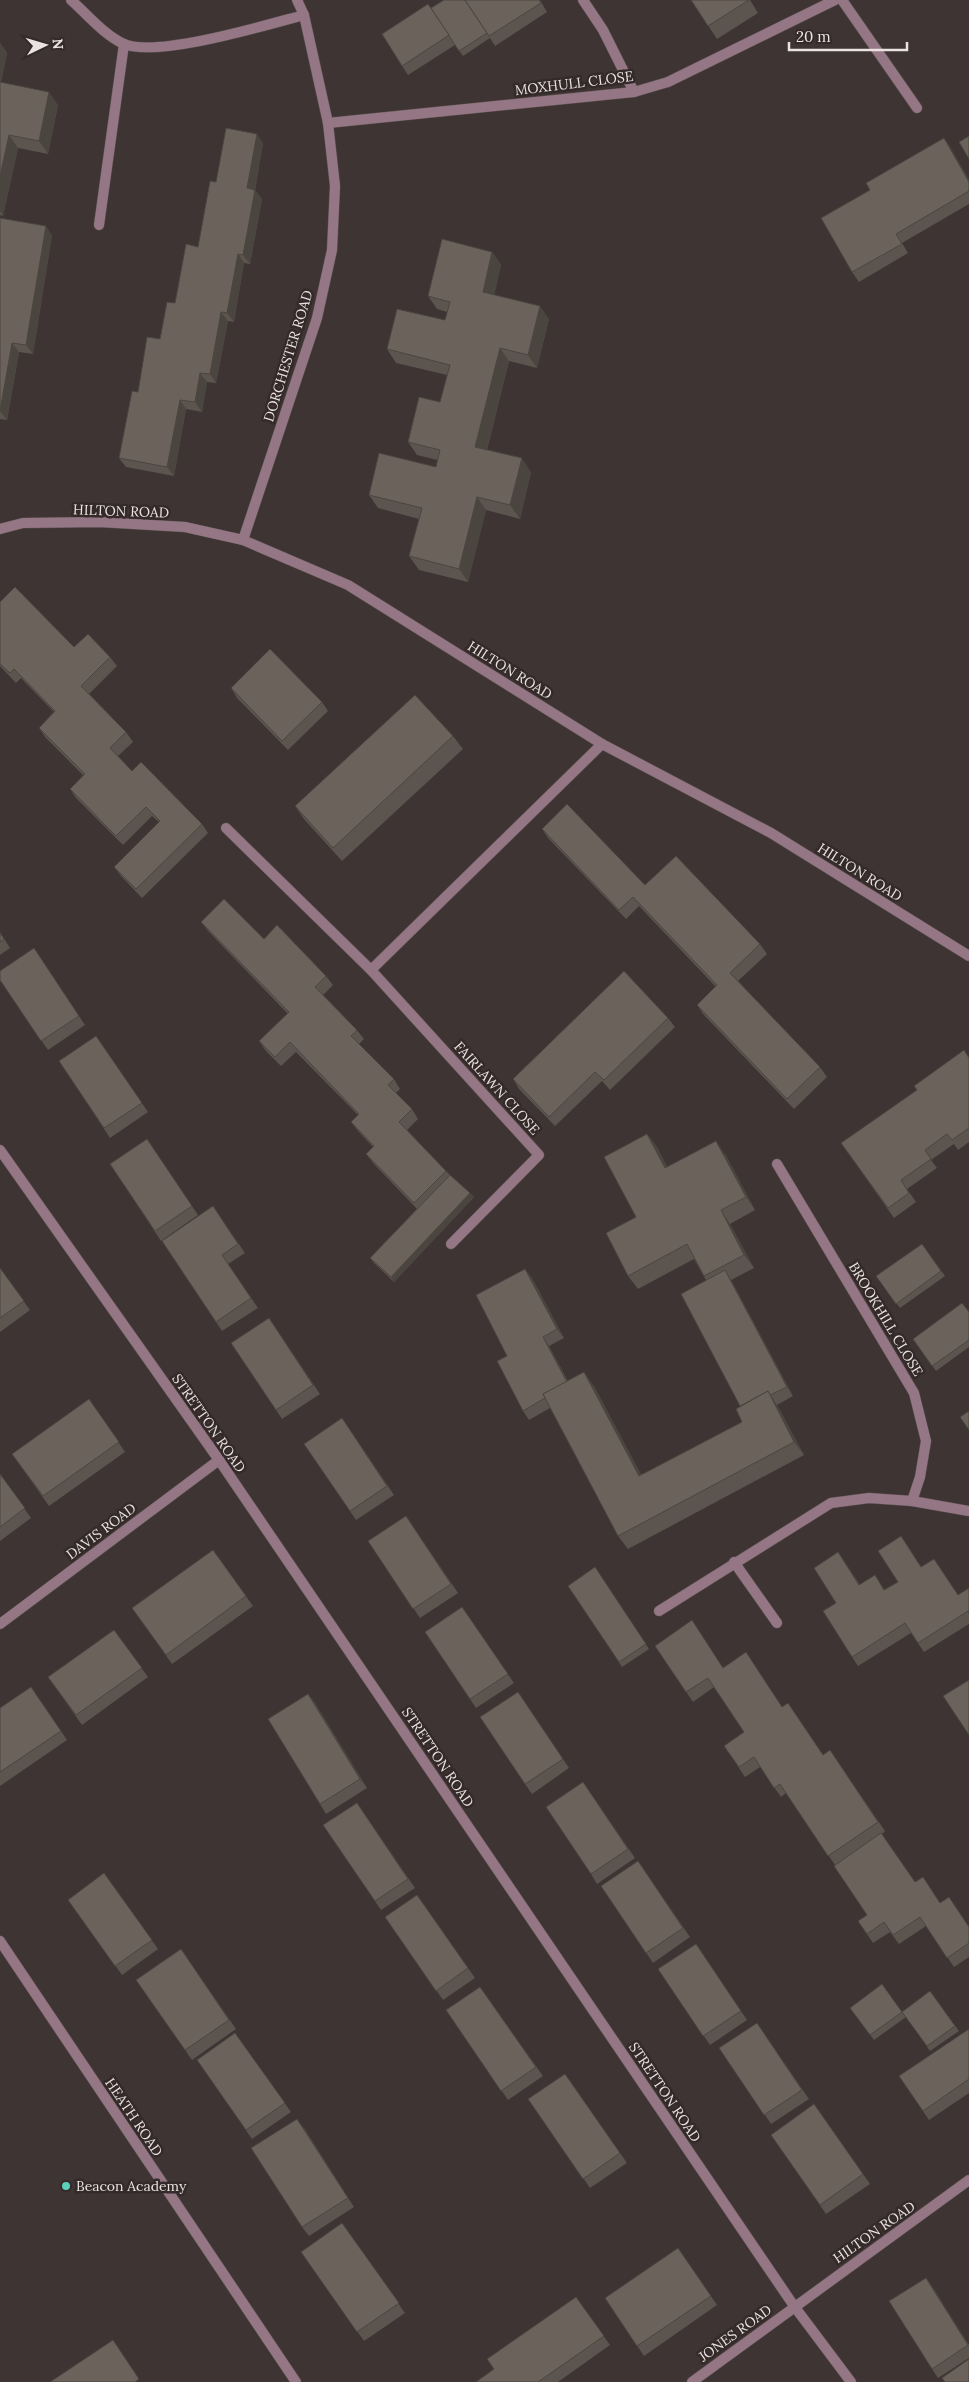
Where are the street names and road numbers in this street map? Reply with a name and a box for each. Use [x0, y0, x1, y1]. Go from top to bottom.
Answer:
street label: MOXHULL CLOSE [514, 67, 635, 99]
street label: DORCHESTER ROAD [259, 288, 317, 424]
street label: HILTON ROAD [73, 500, 169, 522]
street label: HILTON ROAD [464, 637, 556, 703]
street label: HILTON ROAD [814, 839, 906, 905]
street label: FAIRLAWN CLOSE [450, 1038, 544, 1139]
street label: BROOKHILL CLOSE [845, 1259, 927, 1380]
street label: STRETTON ROAD [168, 1370, 250, 1476]
street label: DAVIS ROAD [63, 1499, 139, 1563]
street label: STRETTON ROAD [398, 1704, 478, 1810]
street label: STRETTON ROAD [625, 2039, 705, 2145]
street label: HEATH ROAD [101, 2074, 167, 2160]
street label: HILTON ROAD [829, 2197, 919, 2267]
street label: JONES ROAD [694, 2300, 775, 2366]

